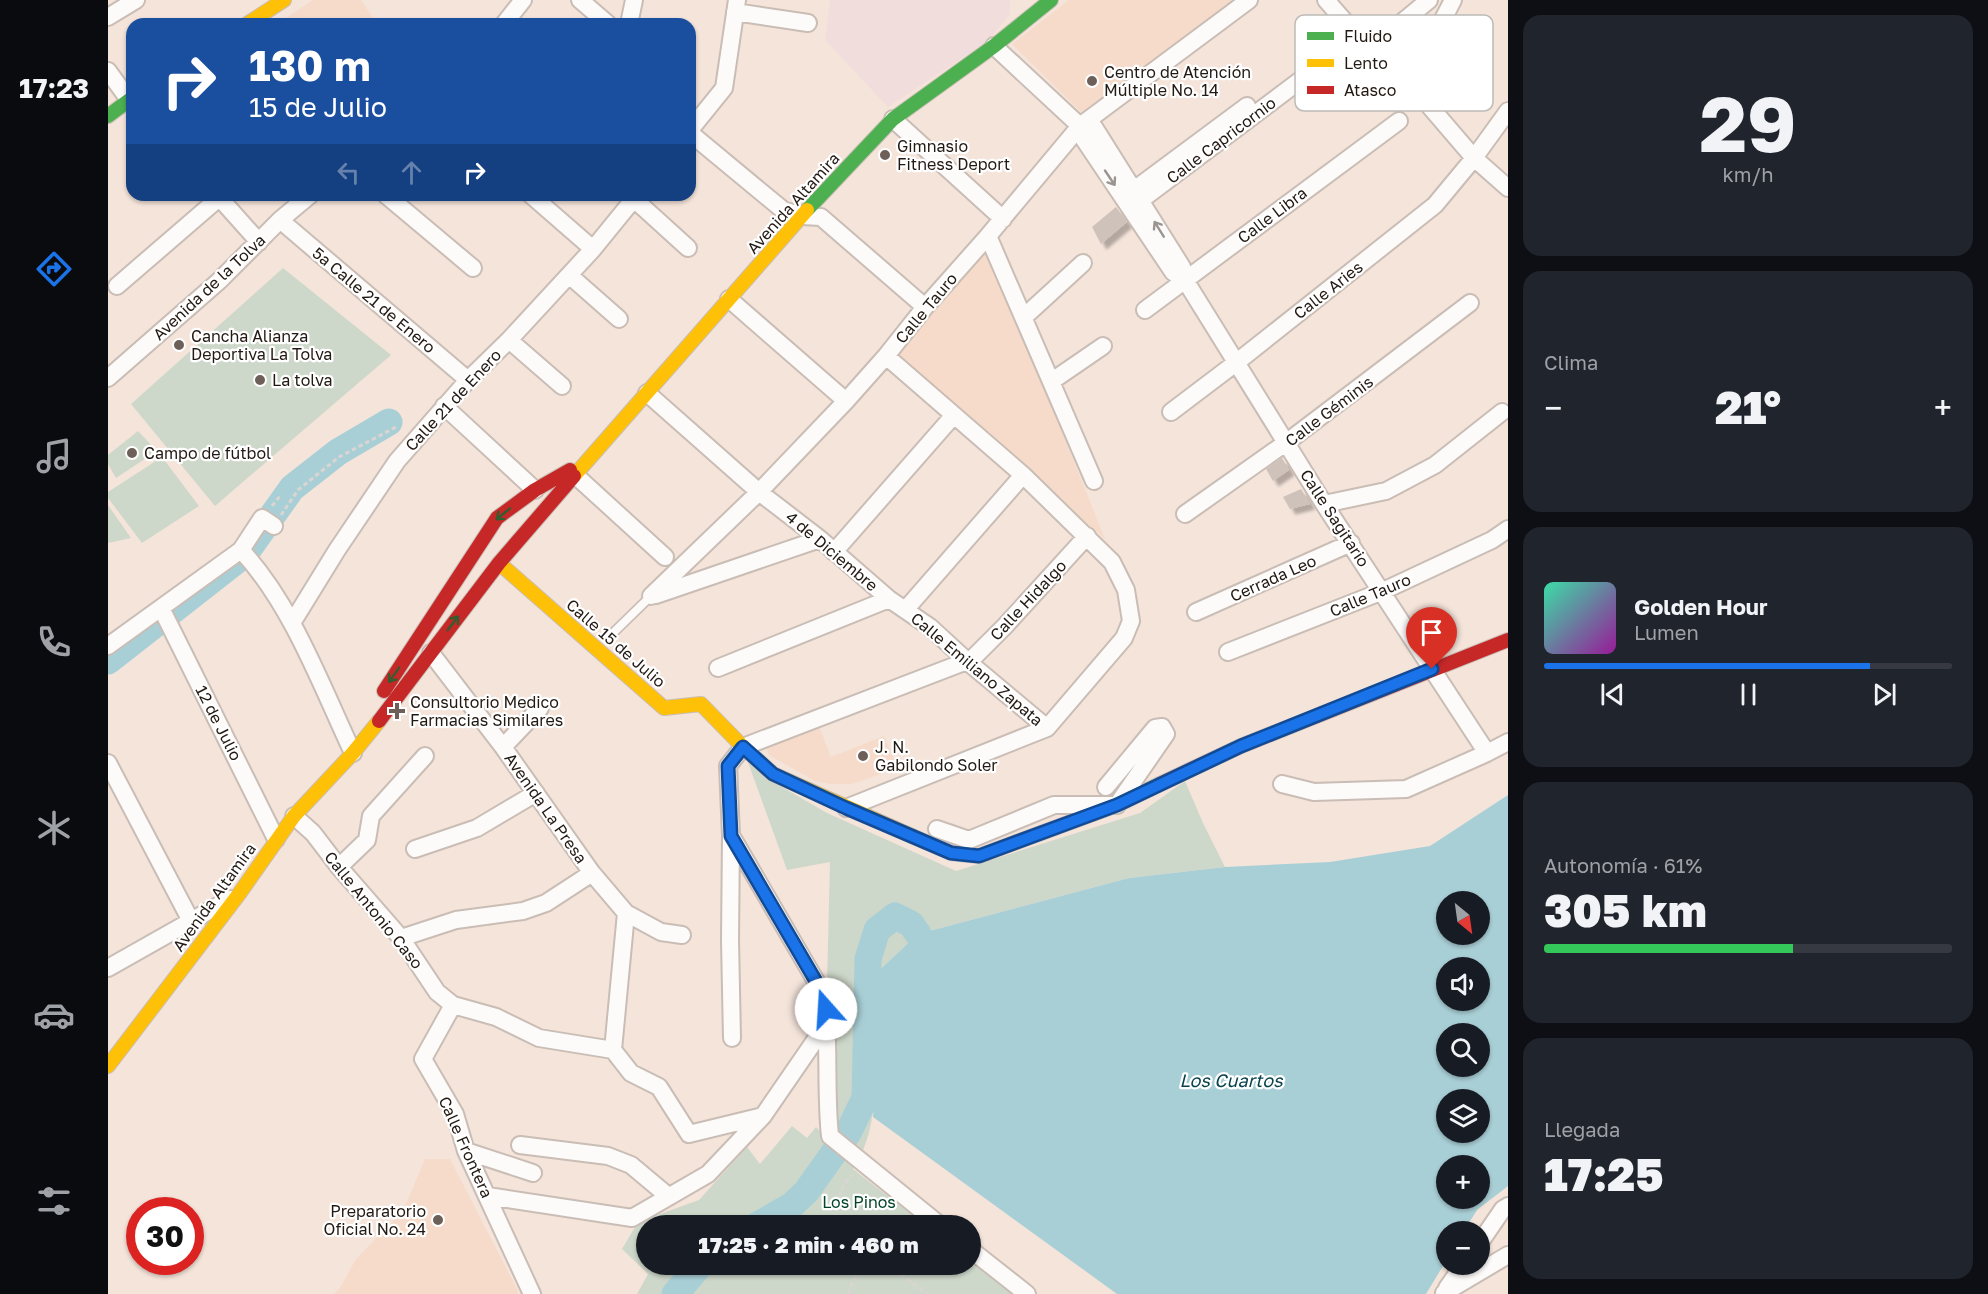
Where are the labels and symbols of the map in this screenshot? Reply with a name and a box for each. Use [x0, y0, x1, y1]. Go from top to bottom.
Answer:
legend [1295, 15, 1493, 111]
text: Fluido [1344, 26, 1392, 46]
text: Lento [1344, 53, 1388, 73]
place label: Centro de Atención Múltiple No. 14 [1104, 62, 1251, 100]
marker: Centro de Atención Múltiple No. 14 [1085, 74, 1099, 88]
text: Atasco [1344, 80, 1396, 100]
street label: Calle Capricornio [1162, 92, 1280, 188]
place label: Gimnasio Fitness Deport [897, 136, 1010, 174]
street label: Avenida Altamira [742, 148, 844, 258]
marker: Gimnasio Fitness Deport [878, 148, 892, 162]
one-way arrow [1104, 170, 1116, 186]
street label: Calle Libra [1233, 182, 1311, 248]
one-way arrow [1152, 221, 1164, 238]
street label: Avenida de la Tolva [149, 230, 269, 344]
street label: 5a Calle 21 de Enero [308, 243, 440, 357]
street label: Calle Aries [1289, 257, 1367, 323]
street label: Calle Tauro [891, 269, 961, 347]
place label: Cancha Alianza Deportiva La Tolva [191, 326, 332, 364]
marker: Cancha Alianza Deportiva La Tolva [172, 338, 186, 352]
street label: Calle 21 de Enero [401, 345, 505, 455]
place label: La tolva [272, 370, 333, 390]
street label: Calle Géminis [1281, 371, 1377, 451]
marker: La tolva [253, 373, 267, 387]
place label: Campo de fútbol [144, 443, 271, 463]
marker: Campo de fútbol [125, 446, 139, 460]
street label: Calle Sagitario [1296, 465, 1374, 571]
street label: 4 de Diciembre [782, 507, 882, 595]
one-way arrow [495, 508, 511, 521]
street label: Cerrada Leo [1227, 550, 1319, 606]
street label: Calle Hidalgo [986, 556, 1070, 644]
street label: Calle Tauro [1326, 569, 1414, 621]
street label: Calle 15 de Julio [562, 594, 670, 692]
pin [1406, 607, 1457, 669]
street label: Calle Emiliano Zapata [907, 608, 1047, 730]
one-way arrow [447, 616, 460, 632]
one-way arrow [388, 667, 400, 683]
street label: 12 de Julio [192, 682, 246, 764]
place label: Consultorio Medico Farmacias Similares [410, 692, 563, 730]
marker: Consultorio Medico Farmacias Similares [388, 702, 406, 720]
place label: J. N. Gabilondo Soler [875, 737, 998, 775]
street label: Avenida La Presa [500, 749, 592, 867]
marker: J. N. Gabilondo Soler [856, 749, 870, 763]
street label: Avenida Altamira [168, 839, 260, 955]
street label: Calle Antonio Caso [320, 847, 428, 973]
north arrow [1436, 891, 1490, 945]
position arrow [794, 977, 858, 1041]
water label: Los Cuartos [1179, 1069, 1284, 1091]
street label: Calle Frontera [435, 1093, 497, 1201]
park label: Los Pinos [822, 1192, 896, 1212]
speed limit sign: 30 [126, 1197, 204, 1275]
place label: Preparatorio Oficial No. 24 [324, 1201, 426, 1239]
marker: Preparatorio Oficial No. 24 [431, 1213, 445, 1227]

